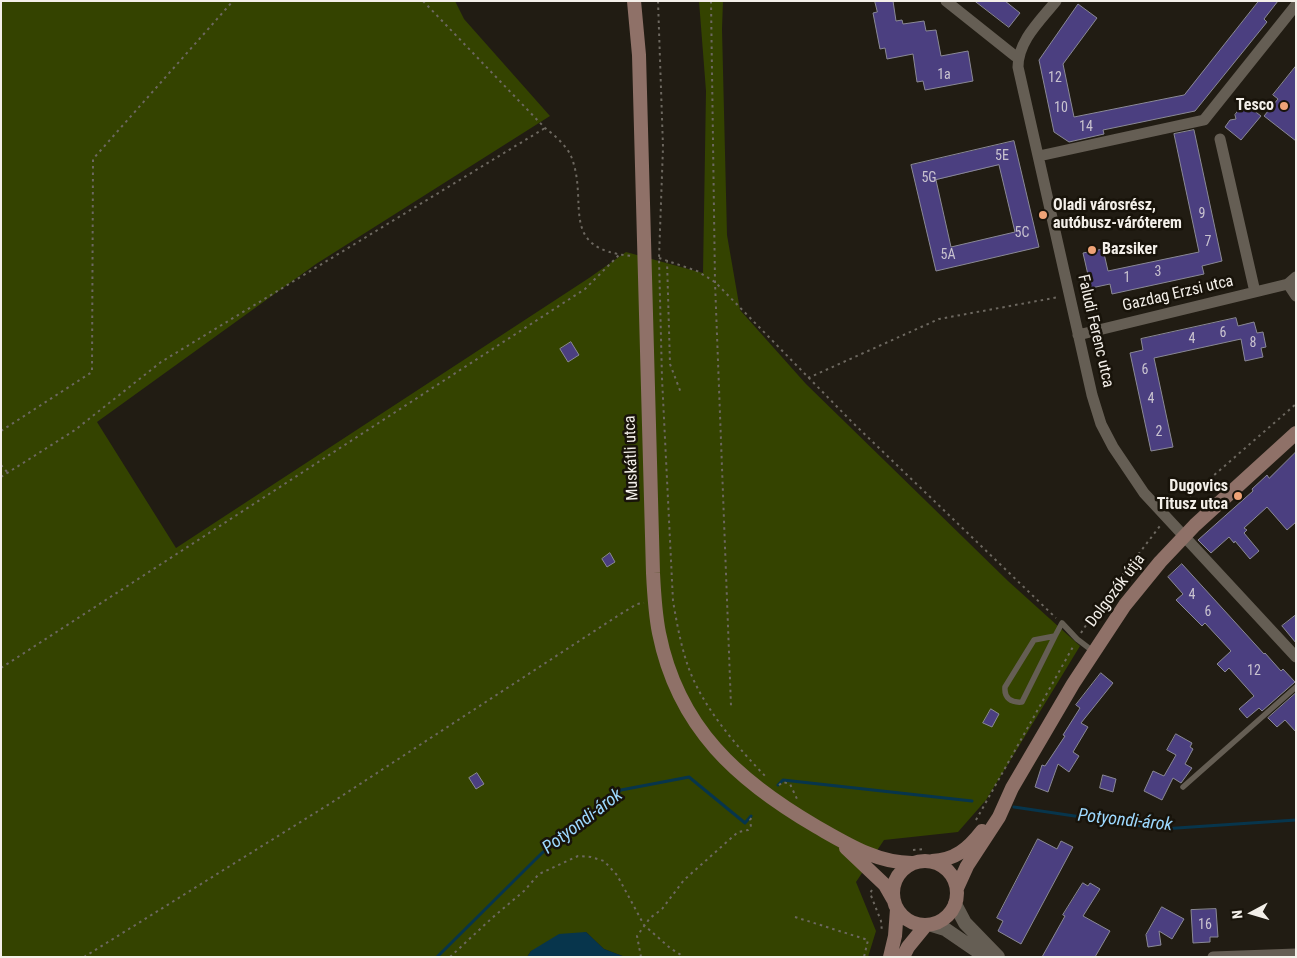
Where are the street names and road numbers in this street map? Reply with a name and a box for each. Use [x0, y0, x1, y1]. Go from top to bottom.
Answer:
street label: Gazdag Erzsi utca [1121, 272, 1235, 316]
street label: Faludi Ferenc utca [1073, 273, 1117, 389]
street label: Muskátli utca [621, 415, 643, 501]
street label: Dolgozók útja [1082, 551, 1150, 631]

